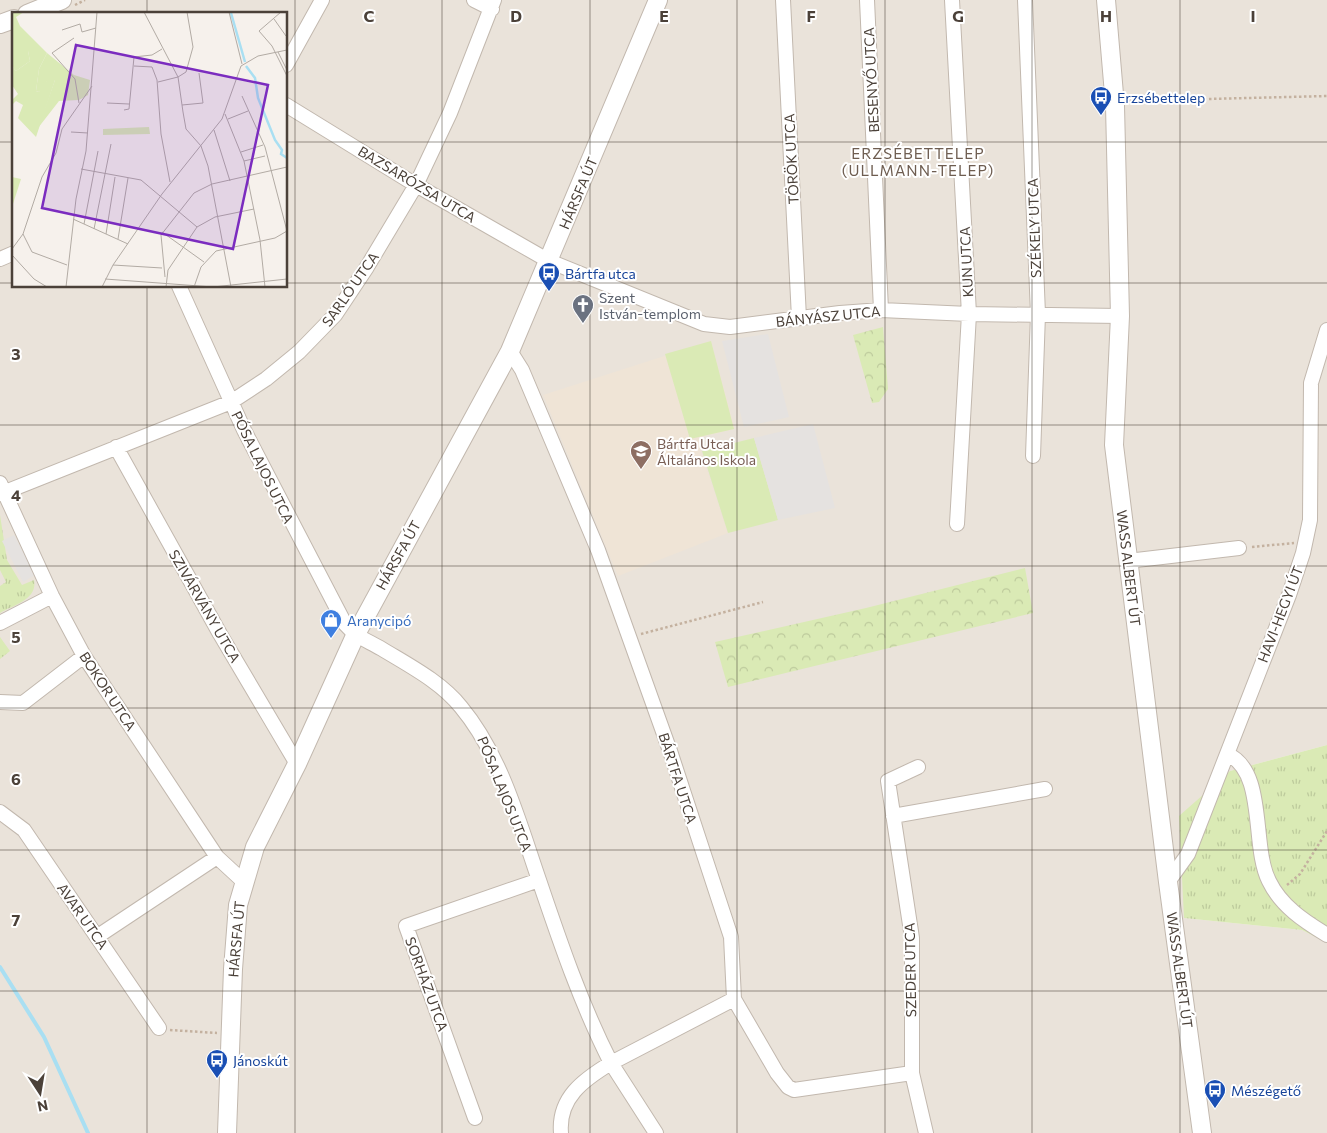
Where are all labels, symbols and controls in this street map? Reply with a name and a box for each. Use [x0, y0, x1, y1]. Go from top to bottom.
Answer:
text: C [364, 6, 375, 25]
text: D [510, 6, 522, 25]
text: E [659, 6, 669, 25]
text: F [806, 6, 816, 25]
text: G [952, 6, 964, 25]
text: H [1100, 6, 1112, 25]
text: I [1250, 6, 1256, 25]
inset map [12, 12, 288, 288]
street label: BESENYŐ UTCA [860, 27, 882, 133]
bus stop icon: Erzsébettelep [1089, 85, 1113, 116]
place label: Erzsébettelep [1117, 89, 1205, 106]
street label: TÖRÖK UTCA [780, 113, 802, 205]
street label: BAZSARÓZSA UTCA [355, 142, 479, 226]
district label: ERZSÉBETTELEP (ULLMANN-TELEP) [842, 143, 994, 179]
street label: HÁRSFA ÚT [555, 154, 601, 232]
street label: SZÉKELY UTCA [1024, 177, 1044, 278]
street label: KUN UTCA [956, 226, 976, 298]
street label: SARLÓ UTCA [318, 248, 382, 330]
bus stop icon: Bártfa utca [537, 261, 561, 292]
place label: Bártfa utca [565, 265, 636, 282]
place label: Szent István-templom [599, 289, 701, 322]
church icon: Szent István-templom [571, 293, 595, 324]
street label: BÁNYÁSZ UTCA [775, 302, 881, 330]
text: 3 [11, 344, 21, 363]
street label: PÓSA LAJOS UTCA [228, 408, 298, 526]
place label: Bártfa Utcai Általános Iskola [657, 435, 756, 468]
school or university icon: Bártfa Utcai Általános Iskola [629, 439, 653, 470]
text: 4 [11, 485, 21, 504]
street label: WASS ALBERT ÚT [1113, 509, 1145, 627]
street label: HÁRSFA ÚT [372, 517, 424, 593]
street label: SZIVÁRVÁNY UTCA [166, 547, 244, 666]
street label: HAVI-HEGYI ÚT [1254, 563, 1306, 665]
shop icon: Aranycipó [319, 608, 343, 639]
place label: Aranycipó [347, 612, 411, 629]
text: 5 [11, 627, 21, 646]
street label: BOKOR UTCA [76, 648, 140, 734]
street label: BÁRTFA UTCA [655, 730, 701, 826]
street label: PÓSA LAJOS UTCA [474, 734, 536, 854]
text: 6 [11, 769, 21, 788]
street label: AVAR UTCA [54, 880, 112, 953]
street label: HÁRSFA ÚT [224, 900, 248, 978]
text: 7 [12, 910, 21, 929]
street label: WASS ALBERT ÚT [1163, 911, 1197, 1029]
street label: SZEDER UTCA [901, 922, 919, 1017]
street label: SORHÁZ UTCA [402, 934, 452, 1034]
bus stop icon: Jánoskút [205, 1048, 229, 1079]
place label: Jánoskút [233, 1052, 288, 1069]
north arrow [15, 1068, 65, 1118]
bus stop icon: Mészégető [1203, 1078, 1227, 1109]
place label: Mészégető [1231, 1082, 1301, 1099]
text: N [36, 1097, 50, 1116]

